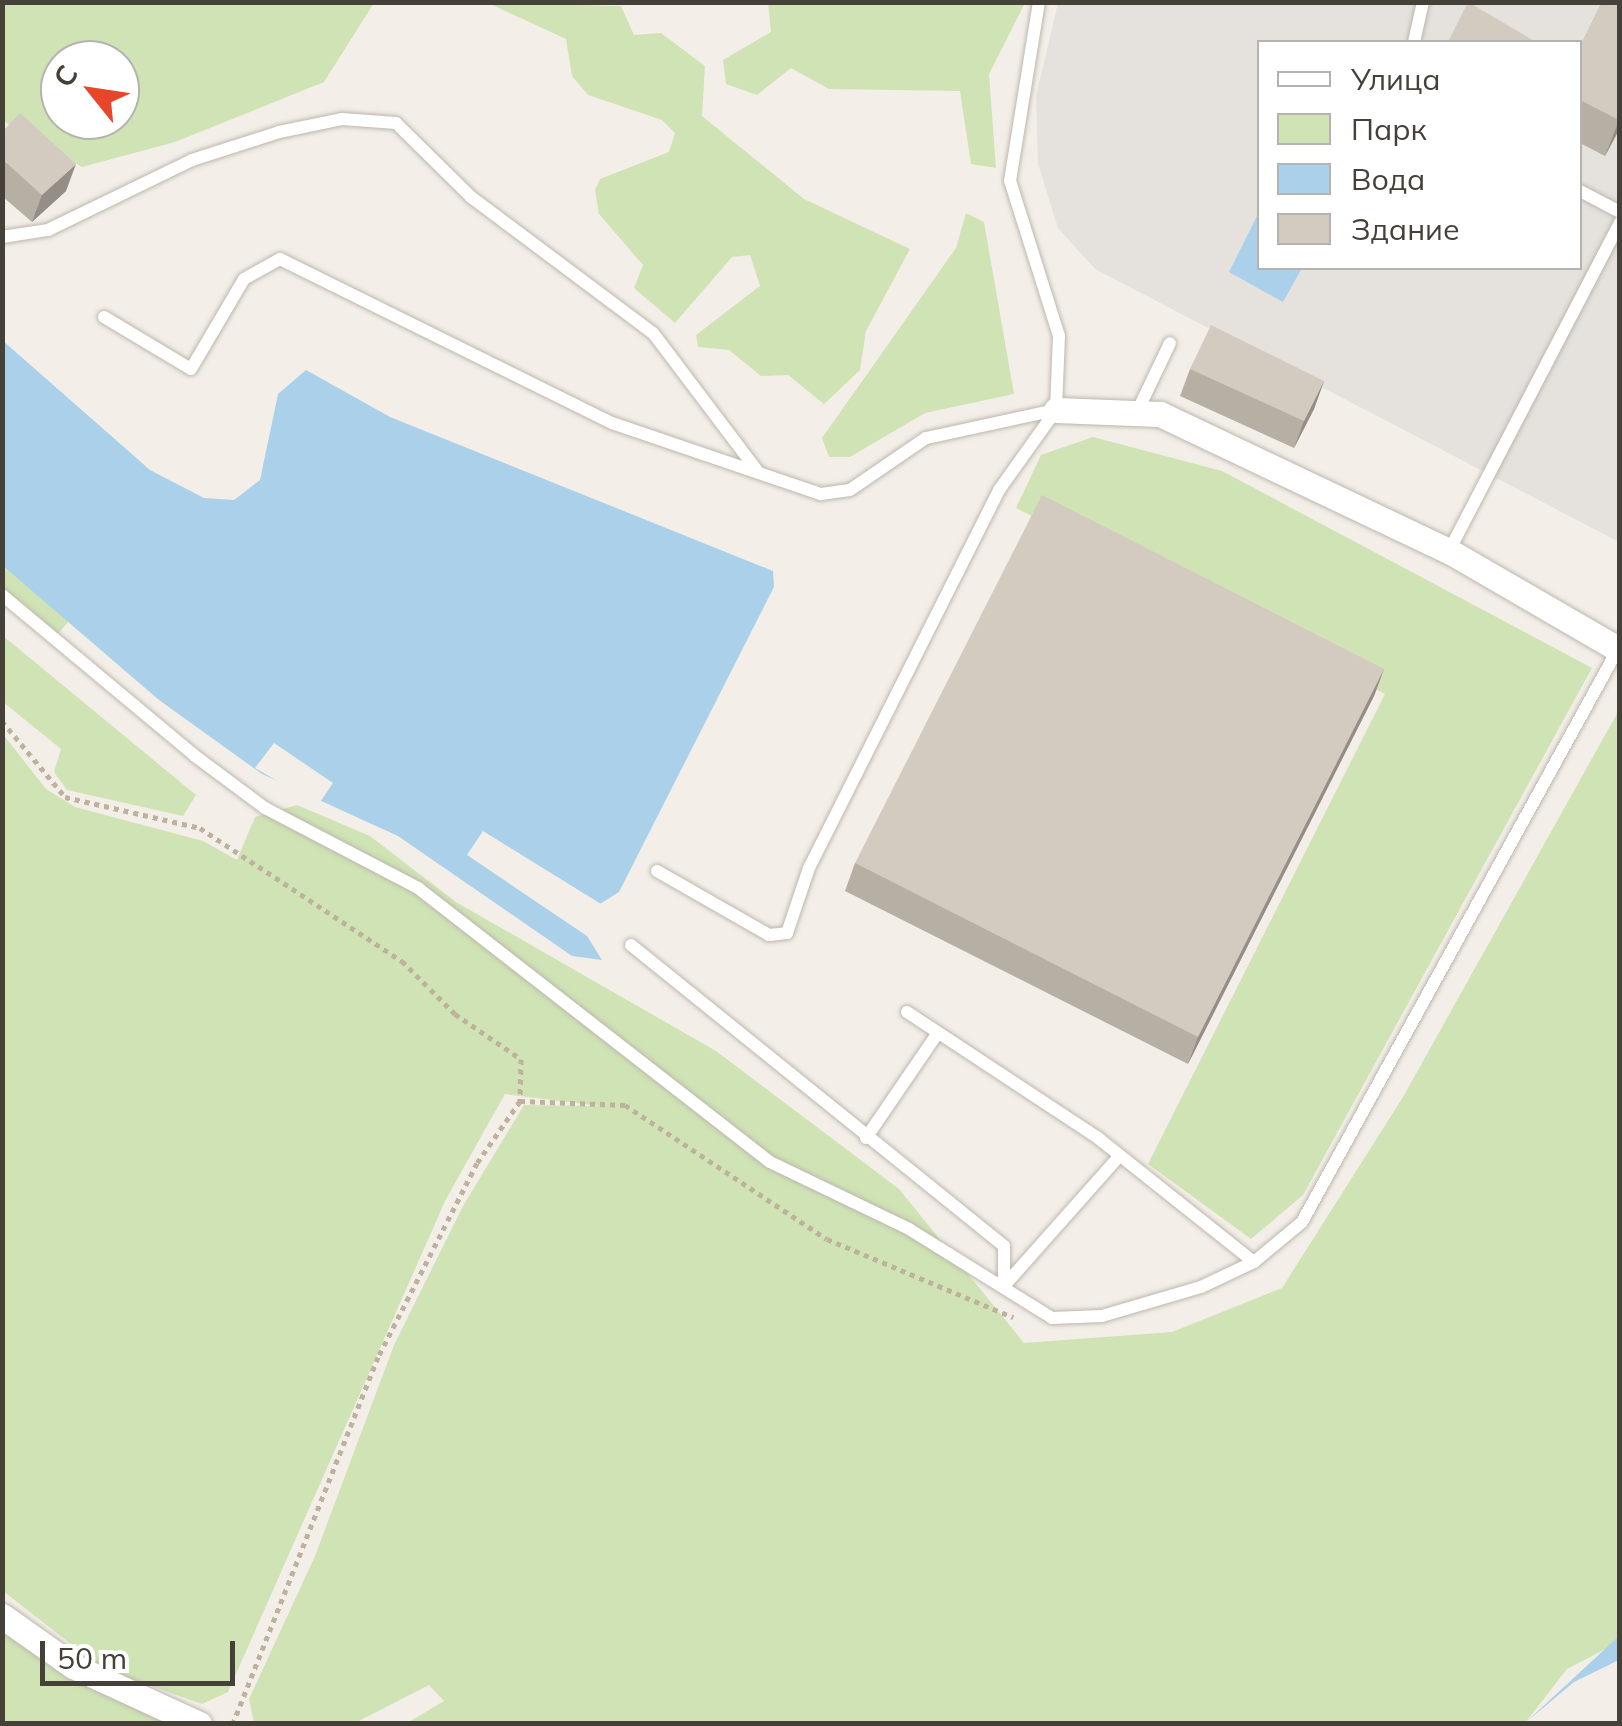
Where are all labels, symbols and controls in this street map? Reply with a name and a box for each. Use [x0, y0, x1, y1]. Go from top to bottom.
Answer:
north arrow [40, 40, 140, 140]
legend [1257, 40, 1582, 270]
text: С [45, 59, 85, 93]
text: Улица [1351, 60, 1441, 98]
text: Парк [1351, 110, 1427, 148]
text: Вода [1351, 160, 1425, 198]
text: Здание [1351, 210, 1460, 248]
scale bar [45, 1621, 240, 1683]
text: 50 m [57, 1639, 127, 1677]

